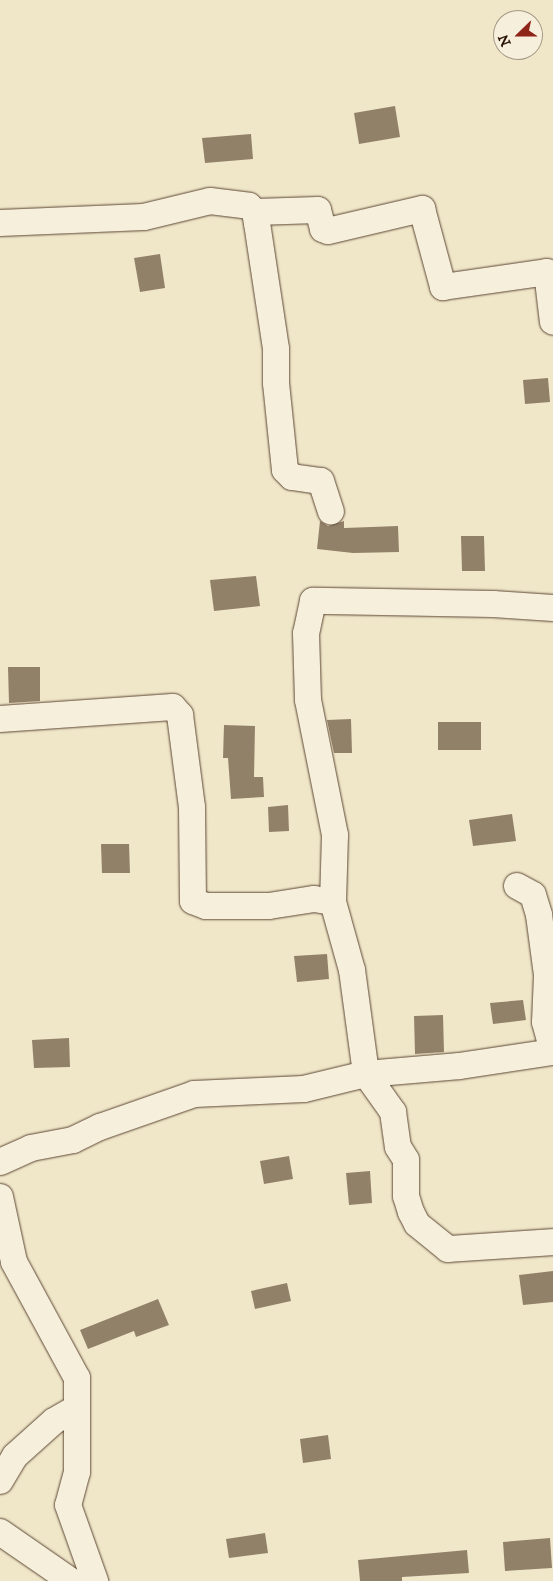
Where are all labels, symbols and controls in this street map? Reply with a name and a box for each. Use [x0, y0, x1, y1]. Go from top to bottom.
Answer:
north arrow [493, 10, 543, 60]
text: N [495, 32, 516, 49]

